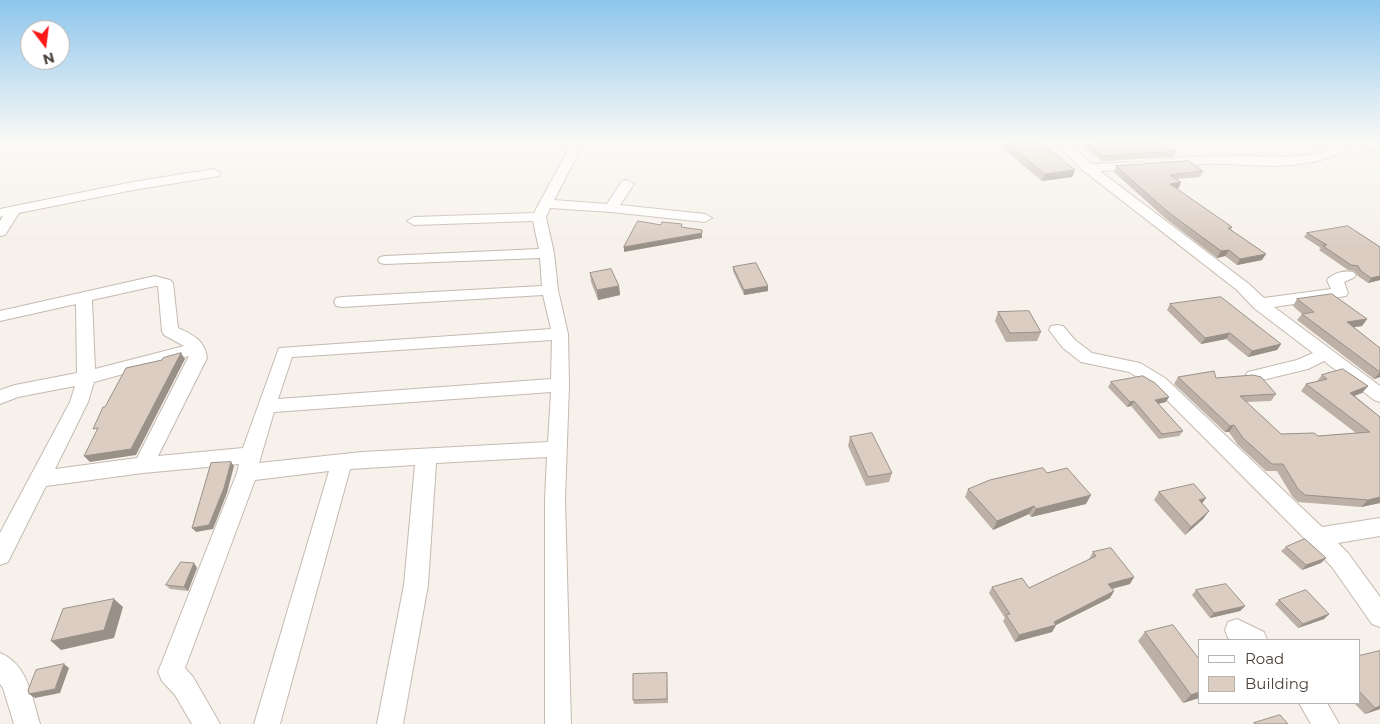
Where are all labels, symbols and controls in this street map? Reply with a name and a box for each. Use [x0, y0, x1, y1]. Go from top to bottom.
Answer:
north arrow [20, 20, 70, 70]
text: N [41, 48, 56, 69]
legend [1198, 639, 1360, 704]
text: Road [1245, 649, 1284, 668]
text: Building [1245, 674, 1309, 693]

